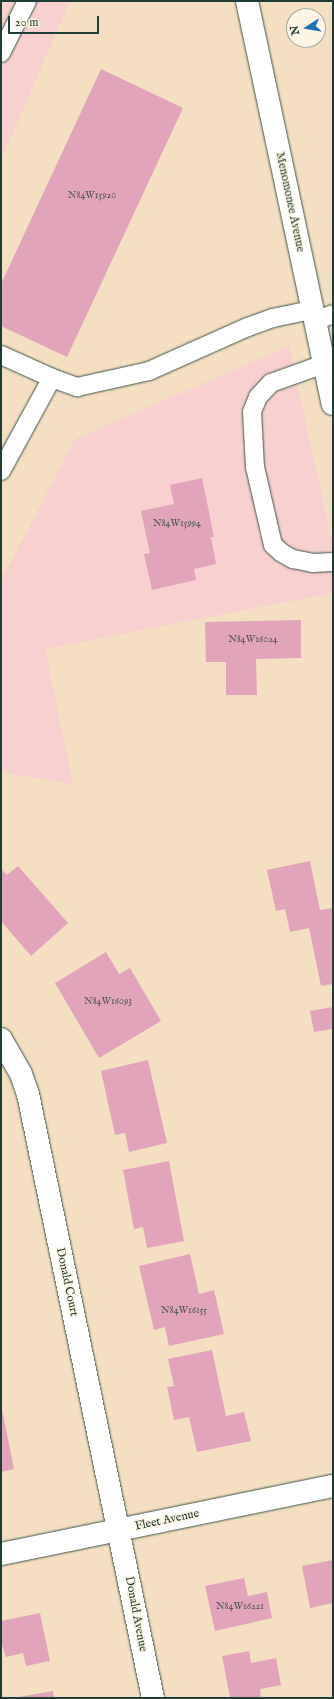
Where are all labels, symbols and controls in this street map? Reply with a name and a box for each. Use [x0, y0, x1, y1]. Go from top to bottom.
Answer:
scale bar [10, 8, 101, 34]
north arrow [286, 8, 326, 48]
text: 20 m [15, 15, 38, 30]
text: N [287, 24, 303, 36]
street label: Menomonee Avenue [272, 151, 308, 253]
house number: N84W15920 [68, 190, 116, 202]
house number: N84W15994 [153, 518, 201, 530]
house number: N84W16024 [228, 634, 278, 646]
house number: N84W16093 [84, 996, 132, 1008]
street label: Donald Court [53, 1246, 81, 1318]
house number: N84W16155 [161, 1305, 207, 1317]
street label: Fleet Avenue [134, 1506, 200, 1534]
street label: Donald Avenue [122, 1575, 150, 1653]
house number: N84W16221 [216, 1601, 264, 1613]

